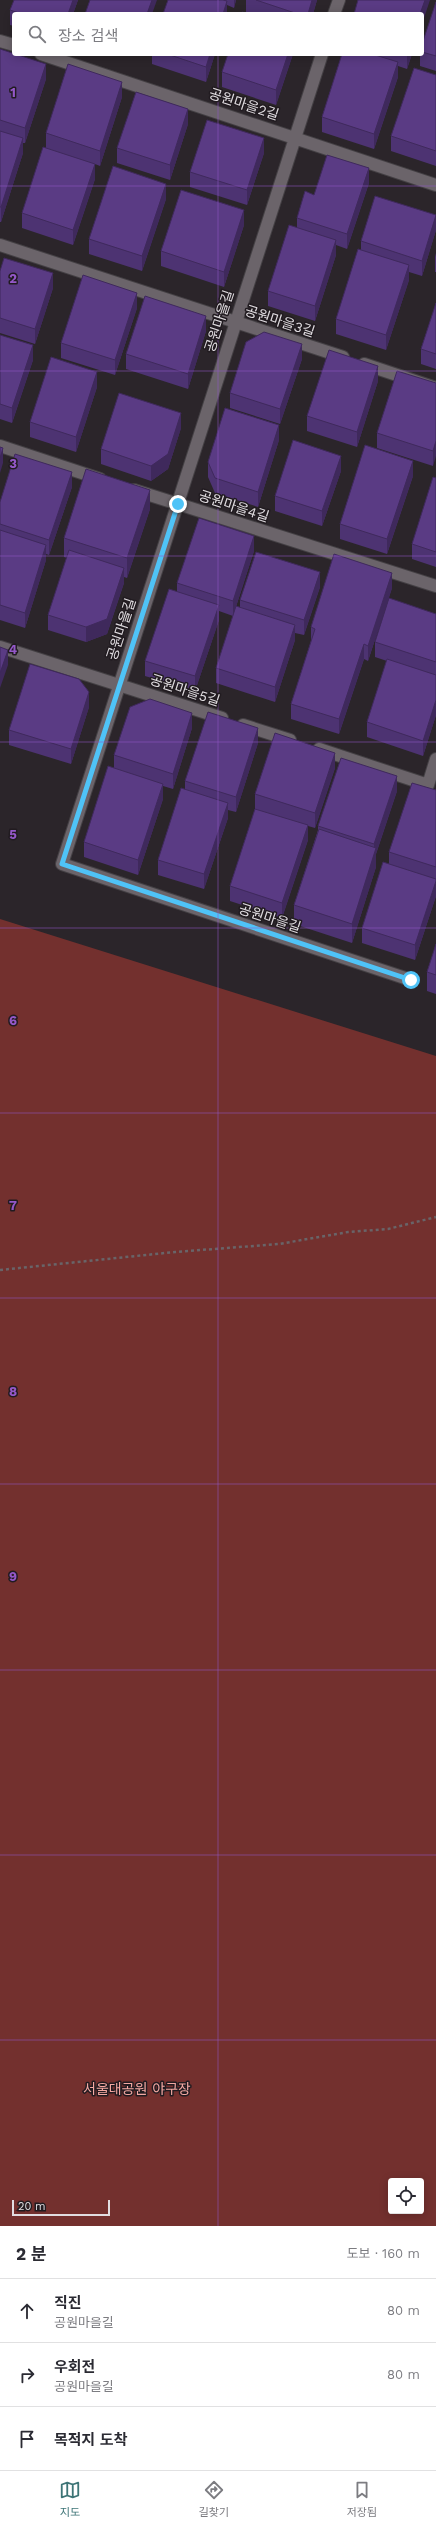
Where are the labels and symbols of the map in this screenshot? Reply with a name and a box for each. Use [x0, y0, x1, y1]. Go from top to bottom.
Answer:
text: 1 [10, 85, 16, 100]
street label: 공원마을2길 [207, 85, 281, 123]
text: 2 [9, 271, 17, 286]
street label: 공원마을길 [201, 288, 237, 354]
street label: 공원마을3길 [243, 302, 317, 340]
text: 3 [9, 456, 17, 471]
street label: 공원마을4길 [197, 487, 271, 525]
route end [169, 495, 187, 513]
street label: 공원마을길 [103, 596, 139, 662]
text: 4 [9, 642, 18, 657]
street label: 공원마을5길 [148, 671, 222, 709]
text: 5 [9, 827, 17, 842]
street label: 공원마을길 [237, 900, 303, 936]
route start [402, 971, 420, 989]
text: 6 [9, 1013, 17, 1028]
text: 7 [9, 1198, 17, 1213]
text: 8 [9, 1384, 17, 1399]
text: 9 [9, 1569, 17, 1584]
park label: 서울대공원 야구장 [83, 2081, 191, 2097]
scale bar [12, 2198, 110, 2217]

